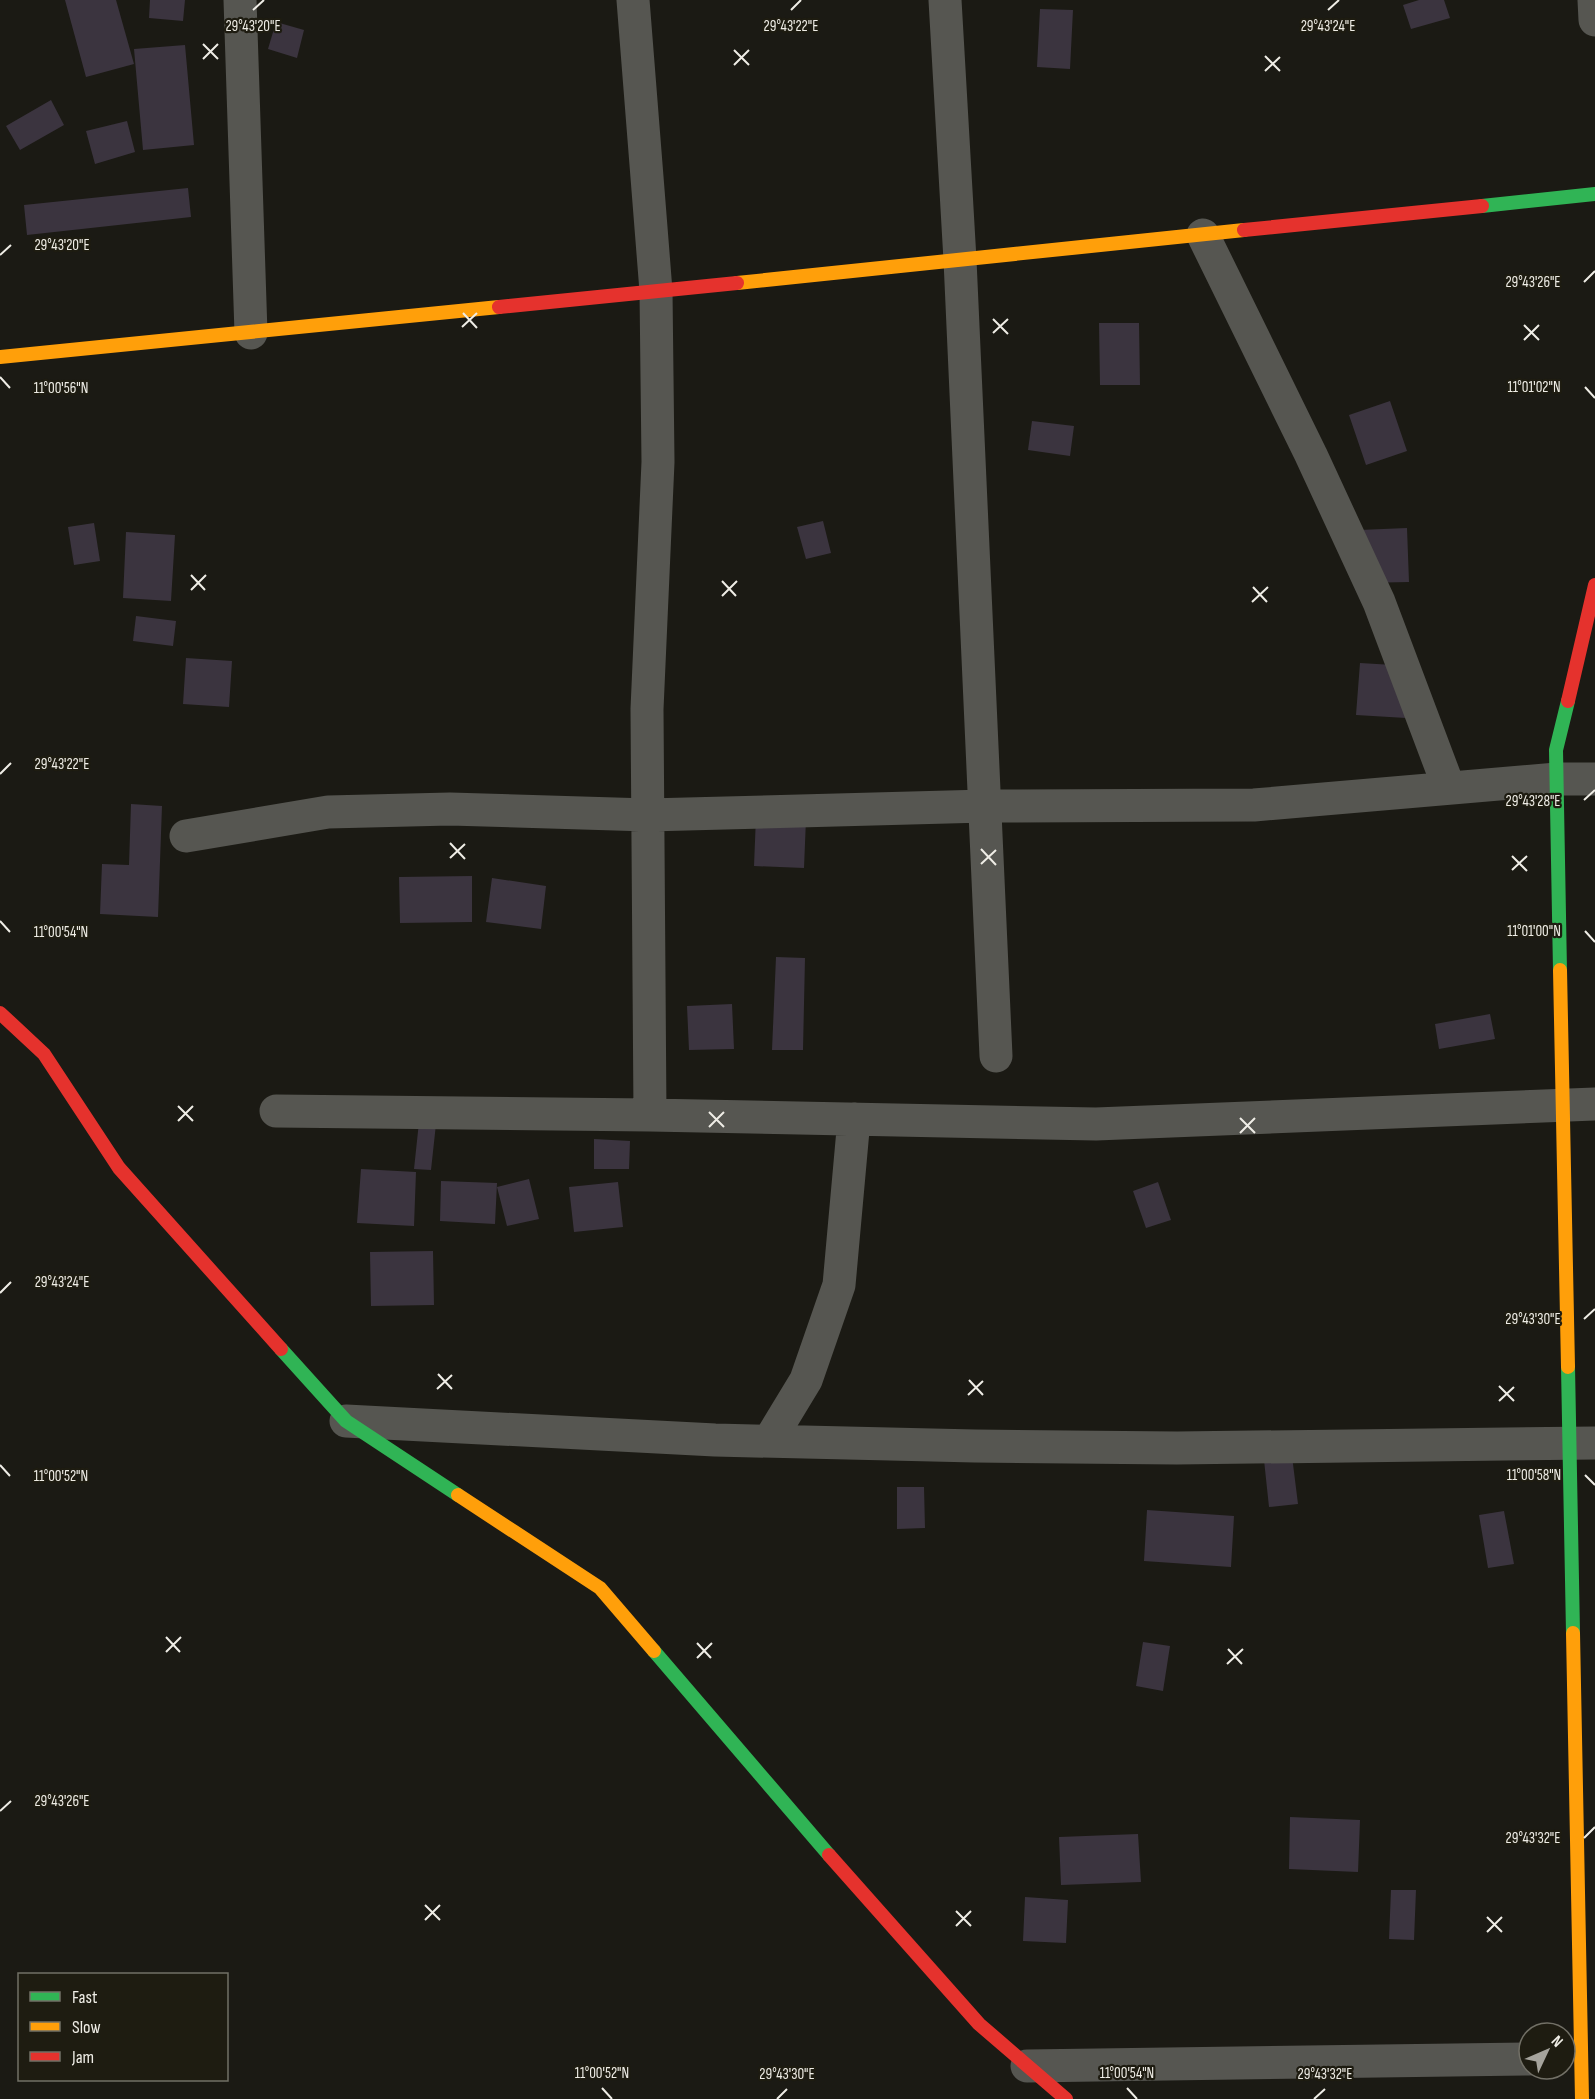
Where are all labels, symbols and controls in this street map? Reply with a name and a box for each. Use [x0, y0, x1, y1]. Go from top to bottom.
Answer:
text: 29°43'20"E [225, 17, 281, 36]
text: 29°43'22"E [764, 17, 818, 36]
text: 29°43'24"E [1301, 17, 1355, 36]
text: 29°43'20"E [34, 236, 90, 255]
text: 29°43'26"E [1505, 273, 1561, 292]
text: 11°01'02"N [1507, 378, 1561, 397]
text: 11°00'56"N [34, 379, 88, 398]
text: 29°43'22"E [35, 755, 89, 774]
text: 29°43'28"E [1505, 792, 1561, 811]
text: 11°01'00"N [1507, 922, 1561, 941]
text: 11°00'54"N [34, 923, 88, 942]
text: 29°43'24"E [35, 1273, 89, 1292]
text: 29°43'30"E [1505, 1310, 1561, 1329]
text: 11°00'58"N [1507, 1466, 1561, 1485]
text: 11°00'52"N [34, 1467, 88, 1486]
text: 29°43'26"E [34, 1792, 90, 1811]
text: 29°43'32"E [1506, 1829, 1560, 1848]
legend [18, 1973, 228, 2081]
text: Fast [72, 1987, 98, 2008]
text: Slow [72, 2017, 101, 2038]
north arrow [1517, 2021, 1577, 2081]
text: N [1547, 2032, 1567, 2051]
text: Jam [71, 2047, 94, 2068]
text: 11°00'52"N [575, 2064, 629, 2083]
text: 11°00'54"N [1100, 2064, 1154, 2083]
text: 29°43'30"E [759, 2065, 815, 2084]
text: 29°43'32"E [1298, 2065, 1352, 2084]

